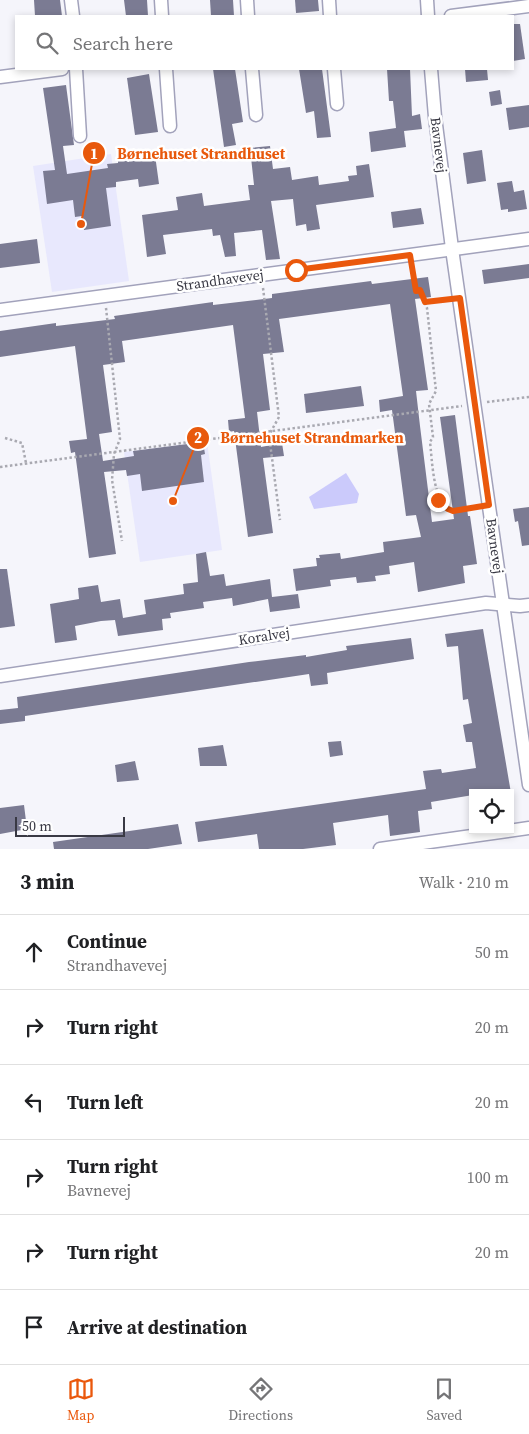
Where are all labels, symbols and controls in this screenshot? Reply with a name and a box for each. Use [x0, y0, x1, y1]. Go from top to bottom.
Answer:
search box [15, 15, 514, 70]
icon: search [33, 29, 61, 57]
text: Search here [73, 30, 173, 56]
street label: Bavnevej [426, 116, 452, 174]
callout: Børnehuset Strandhuset [82, 138, 295, 168]
text: 1 [90, 143, 98, 164]
text: Børnehuset Strandhuset [117, 143, 286, 164]
route start [285, 259, 308, 282]
street label: Strandhavevej [175, 264, 265, 296]
callout: Børnehuset Strandmarken [185, 423, 414, 453]
text: 2 [194, 427, 202, 448]
text: Børnehuset Strandmarken [220, 427, 404, 448]
route end [427, 489, 450, 512]
street label: Bavnevej [481, 517, 509, 575]
street label: Koralvej [237, 622, 291, 650]
map controls [469, 789, 514, 834]
button: locate [469, 789, 514, 834]
scale bar [15, 814, 125, 837]
text: 50 m [22, 816, 52, 836]
text: 3 min [20, 867, 75, 896]
text: Walk · 210 m [419, 871, 509, 893]
text: Continue [67, 928, 147, 954]
icon: ahead [20, 938, 48, 966]
text: 50 m [475, 941, 509, 963]
text: Strandhavevej [67, 954, 167, 976]
icon: right [20, 1013, 48, 1041]
text: Turn right [67, 1014, 158, 1040]
text: 20 m [475, 1016, 509, 1038]
icon: left [20, 1088, 48, 1116]
text: Turn left [67, 1089, 143, 1115]
text: 20 m [475, 1091, 509, 1113]
text: Turn right [67, 1153, 158, 1179]
icon: right [20, 1163, 48, 1191]
text: 100 m [467, 1166, 509, 1188]
text: Bavnevej [67, 1179, 131, 1201]
icon: right [20, 1238, 48, 1266]
text: Turn right [67, 1239, 158, 1265]
text: 20 m [475, 1241, 509, 1263]
icon: arrive [20, 1313, 48, 1341]
text: Arrive at destination [67, 1314, 247, 1340]
tab: Map [67, 1375, 95, 1425]
tab: Directions [228, 1375, 293, 1425]
tab: Saved [426, 1375, 462, 1425]

